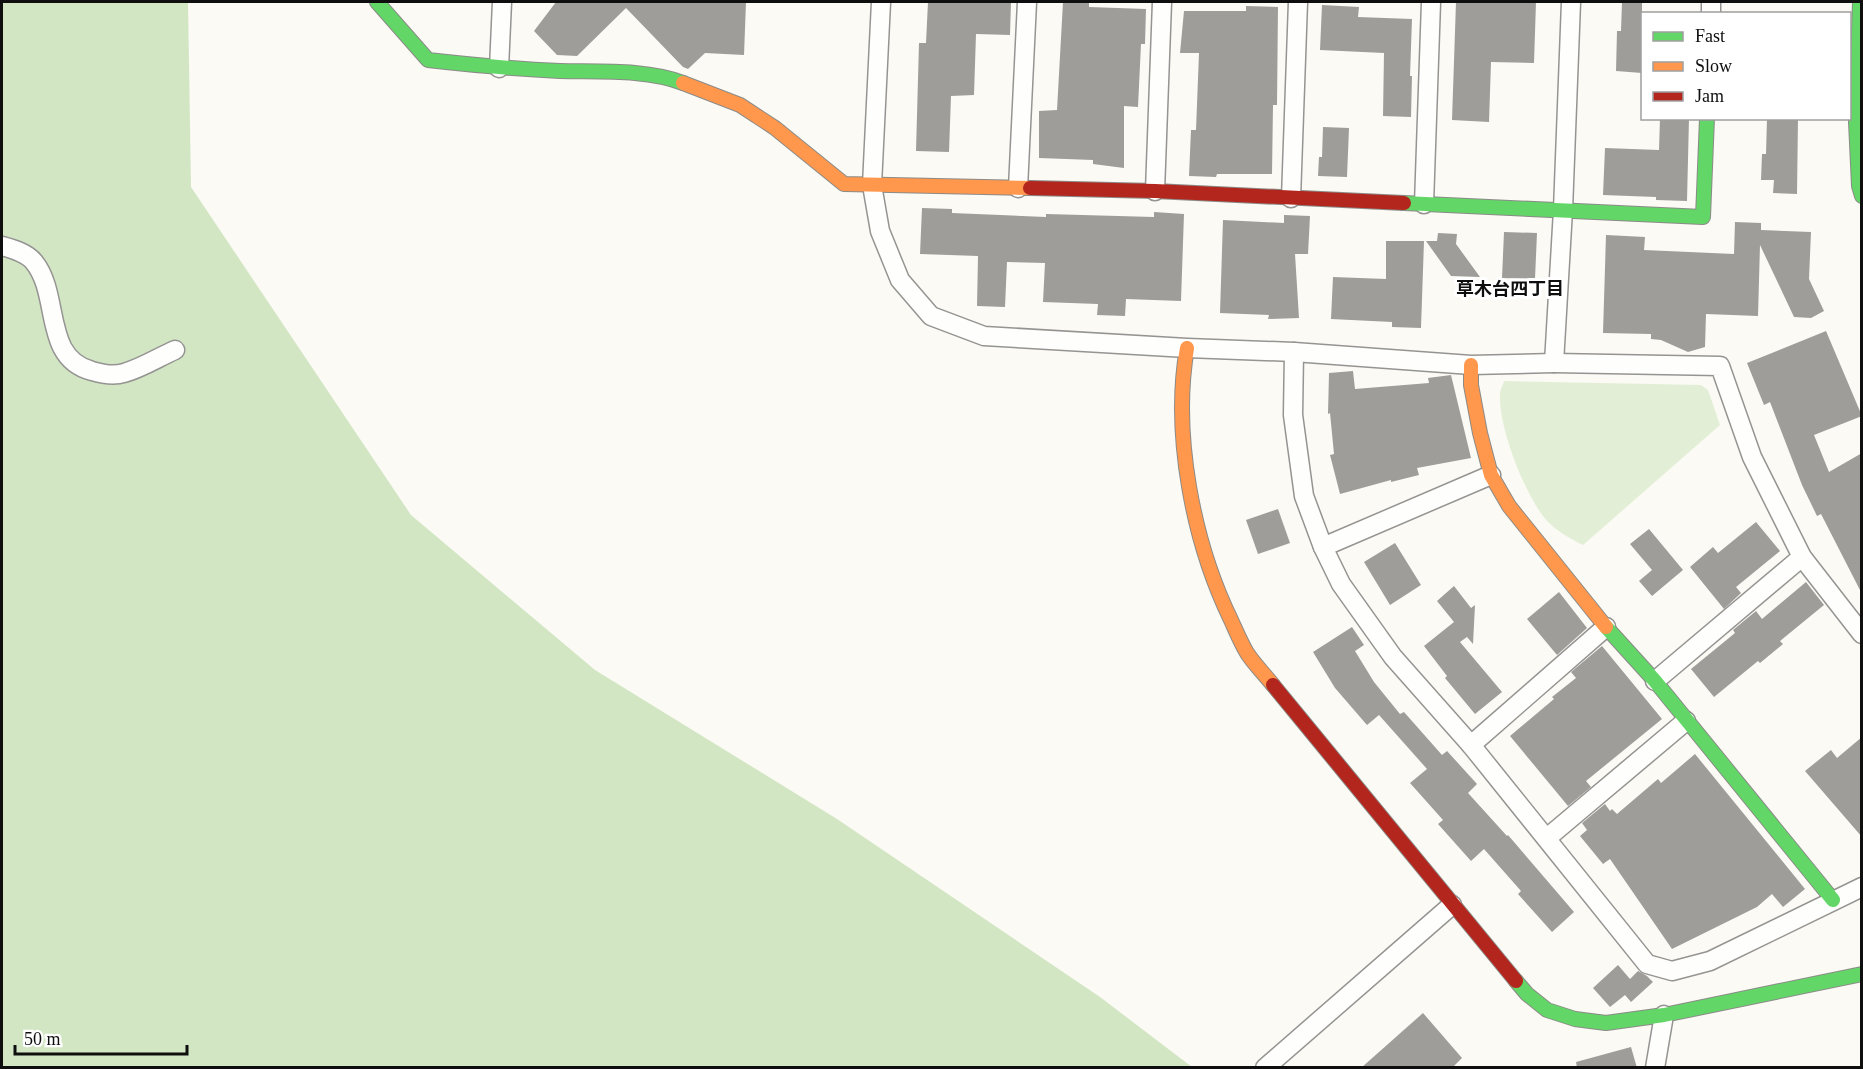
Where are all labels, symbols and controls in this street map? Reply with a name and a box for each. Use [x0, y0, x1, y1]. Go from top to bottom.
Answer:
legend [1641, 12, 1851, 120]
text: Fast [1695, 26, 1725, 46]
text: Slow [1695, 56, 1732, 76]
text: Jam [1695, 86, 1724, 106]
district label: 草木台四丁目 [1456, 279, 1564, 299]
scale bar [15, 1018, 188, 1056]
text: 50 m [24, 1029, 61, 1049]

